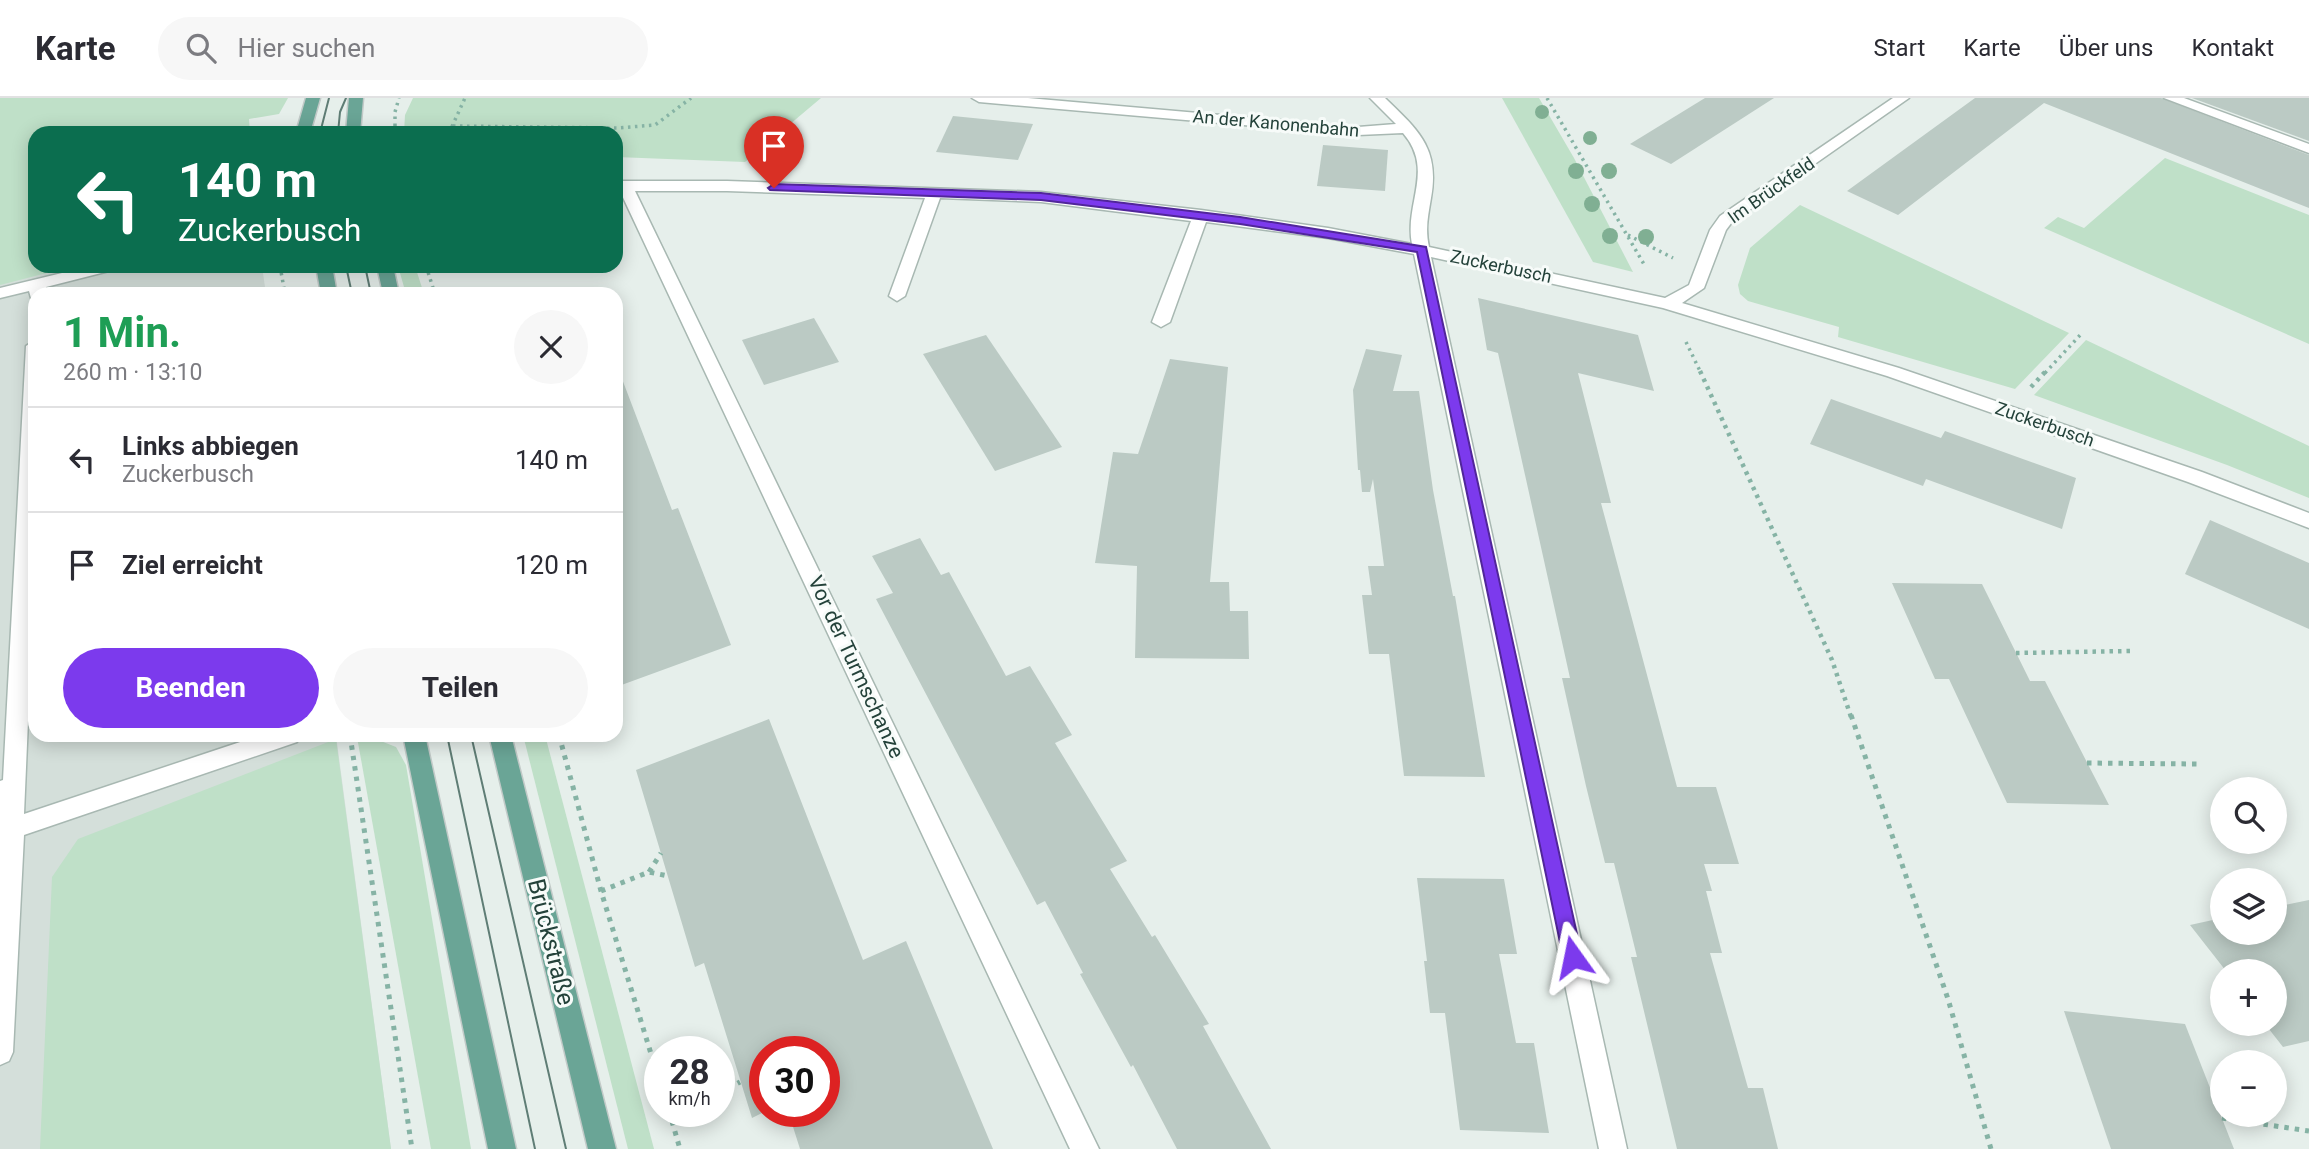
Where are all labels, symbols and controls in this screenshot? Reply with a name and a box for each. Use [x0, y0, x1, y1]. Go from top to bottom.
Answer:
search box [158, 17, 648, 80]
text: Karte [35, 29, 116, 68]
icon: search [182, 29, 220, 67]
text: Hier suchen [238, 33, 375, 63]
text: Start [1874, 34, 1925, 62]
text: Karte [1963, 34, 2021, 62]
text: Über uns [2059, 34, 2153, 62]
text: Kontakt [2191, 34, 2274, 62]
street label: An der Kanonenbahn [1192, 105, 1360, 141]
pin [744, 116, 804, 188]
icon: arrive [755, 127, 793, 165]
text: 140 m [178, 152, 317, 209]
street label: Im Brückfeld [1724, 152, 1818, 228]
icon: left [63, 154, 154, 245]
text: Zuckerbusch [178, 211, 361, 249]
street label: Zuckerbusch [1448, 245, 1554, 287]
text: 1 Min. [63, 308, 181, 357]
button: close [514, 310, 588, 384]
text: 260 m · 13:10 [63, 359, 202, 386]
street label: Zuckerbusch [1993, 397, 2097, 451]
text: Links abbiegen [122, 431, 299, 461]
icon: left [63, 441, 101, 479]
text: 140 m [515, 445, 588, 475]
text: Zuckerbusch [122, 461, 254, 488]
icon: arrive [63, 546, 101, 584]
text: Ziel erreicht [122, 550, 263, 580]
text: 120 m [515, 550, 588, 580]
street label: Vor der Turmschanze [803, 572, 909, 762]
button: Beenden [63, 648, 319, 728]
button: Teilen [333, 648, 588, 728]
map controls [2210, 777, 2287, 1127]
button: search [2210, 777, 2287, 854]
button: layers [2210, 868, 2287, 945]
street label: Brückstraße [522, 876, 580, 1008]
position arrow [1536, 920, 1610, 994]
button: + [2210, 959, 2287, 1036]
speed limit sign: 30 [749, 1036, 840, 1127]
button: − [2210, 1050, 2287, 1127]
text: 28 [669, 1052, 710, 1093]
text: km/h [668, 1088, 711, 1109]

